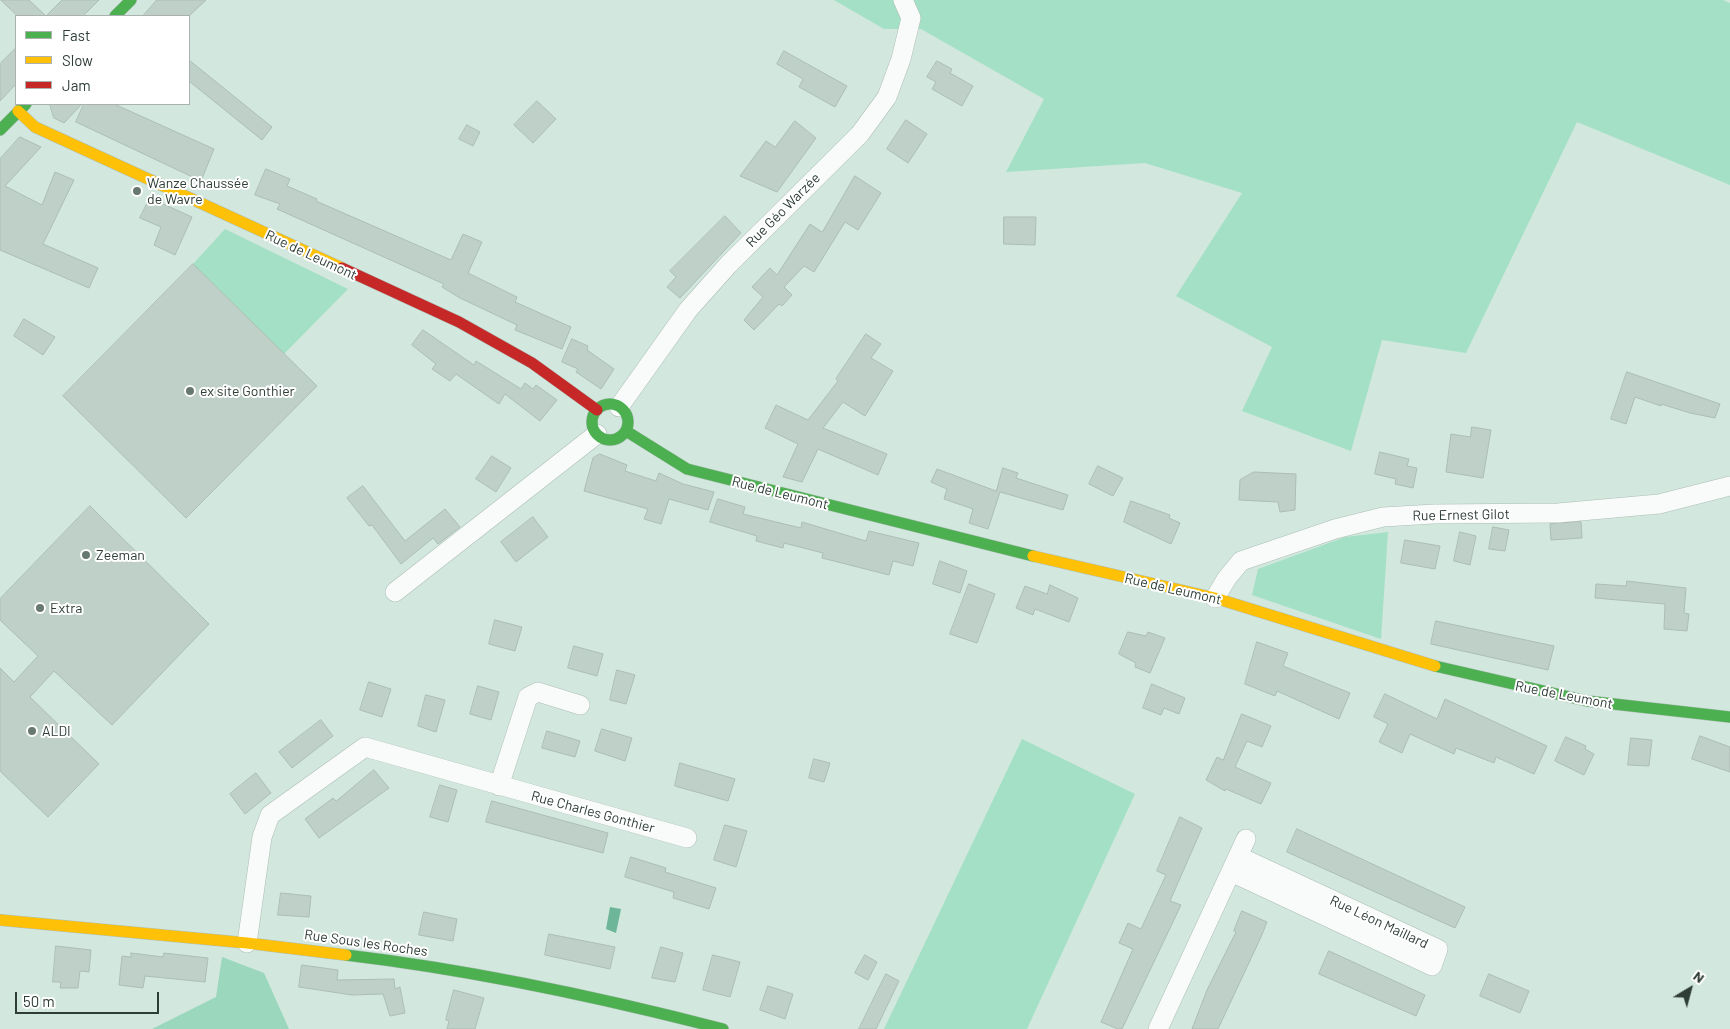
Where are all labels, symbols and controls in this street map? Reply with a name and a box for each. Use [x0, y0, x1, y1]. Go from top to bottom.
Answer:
legend [15, 15, 190, 105]
text: Fast [62, 26, 90, 44]
text: Slow [62, 51, 93, 69]
text: Jam [62, 76, 91, 94]
street label: Rue Géo Warzée [742, 169, 824, 251]
place label: Wanze Chaussée de Wavre [147, 175, 249, 208]
marker: Wanze Chaussée de Wavre [131, 185, 143, 197]
street label: Rue de Leumont [263, 226, 359, 284]
place label: ex site Gonthier [200, 383, 295, 399]
marker: ex site Gonthier [184, 385, 196, 397]
street label: Rue de Leumont [730, 473, 830, 513]
street label: Rue Ernest Gilot [1412, 506, 1510, 524]
place label: Zeeman [96, 547, 145, 563]
marker: Zeeman [80, 549, 92, 561]
street label: Rue de Leumont [1123, 570, 1223, 608]
place label: Extra [50, 600, 82, 616]
marker: Extra [34, 602, 46, 614]
street label: Rue de Leumont [1514, 677, 1614, 713]
place label: ALDI [42, 723, 71, 739]
marker: ALDI [26, 725, 38, 737]
street label: Rue Charles Gonthier [529, 787, 657, 837]
street label: Rue Léon Maillard [1327, 892, 1431, 952]
street label: Rue Sous les Roches [303, 926, 429, 960]
north arrow [1665, 964, 1715, 1014]
text: N [1690, 967, 1708, 986]
scale bar [18, 982, 161, 1014]
text: 50 m [23, 992, 55, 1010]

